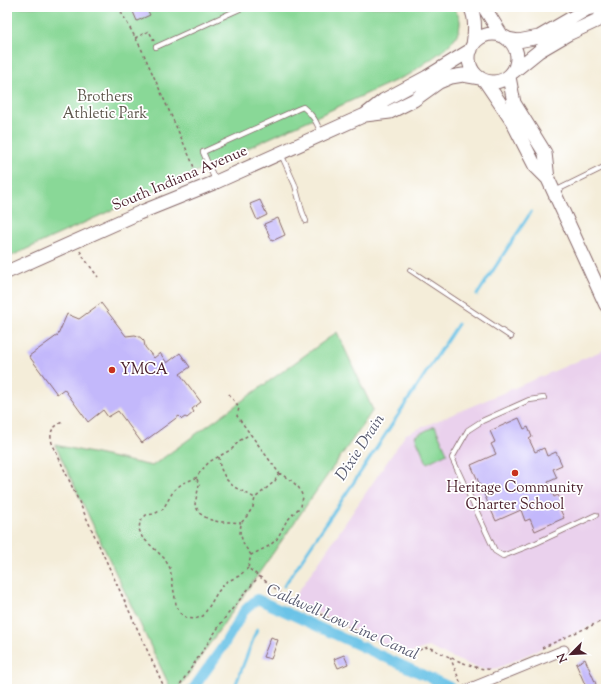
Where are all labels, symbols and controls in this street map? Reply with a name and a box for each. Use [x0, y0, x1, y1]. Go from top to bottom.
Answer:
park label: Brothers Athletic Park [63, 87, 147, 125]
street label: South Indiana Avenue [109, 141, 251, 217]
place label: YMCA [120, 360, 168, 381]
marker: YMCA [107, 365, 117, 375]
water label: Dixie Drain [331, 410, 392, 486]
marker: Heritage Community Charter School [510, 468, 520, 478]
place label: Heritage Community Charter School [447, 478, 584, 516]
water label: Caldwell Low Line Canal [262, 579, 422, 667]
north arrow [551, 634, 591, 674]
text: N [554, 650, 572, 666]

